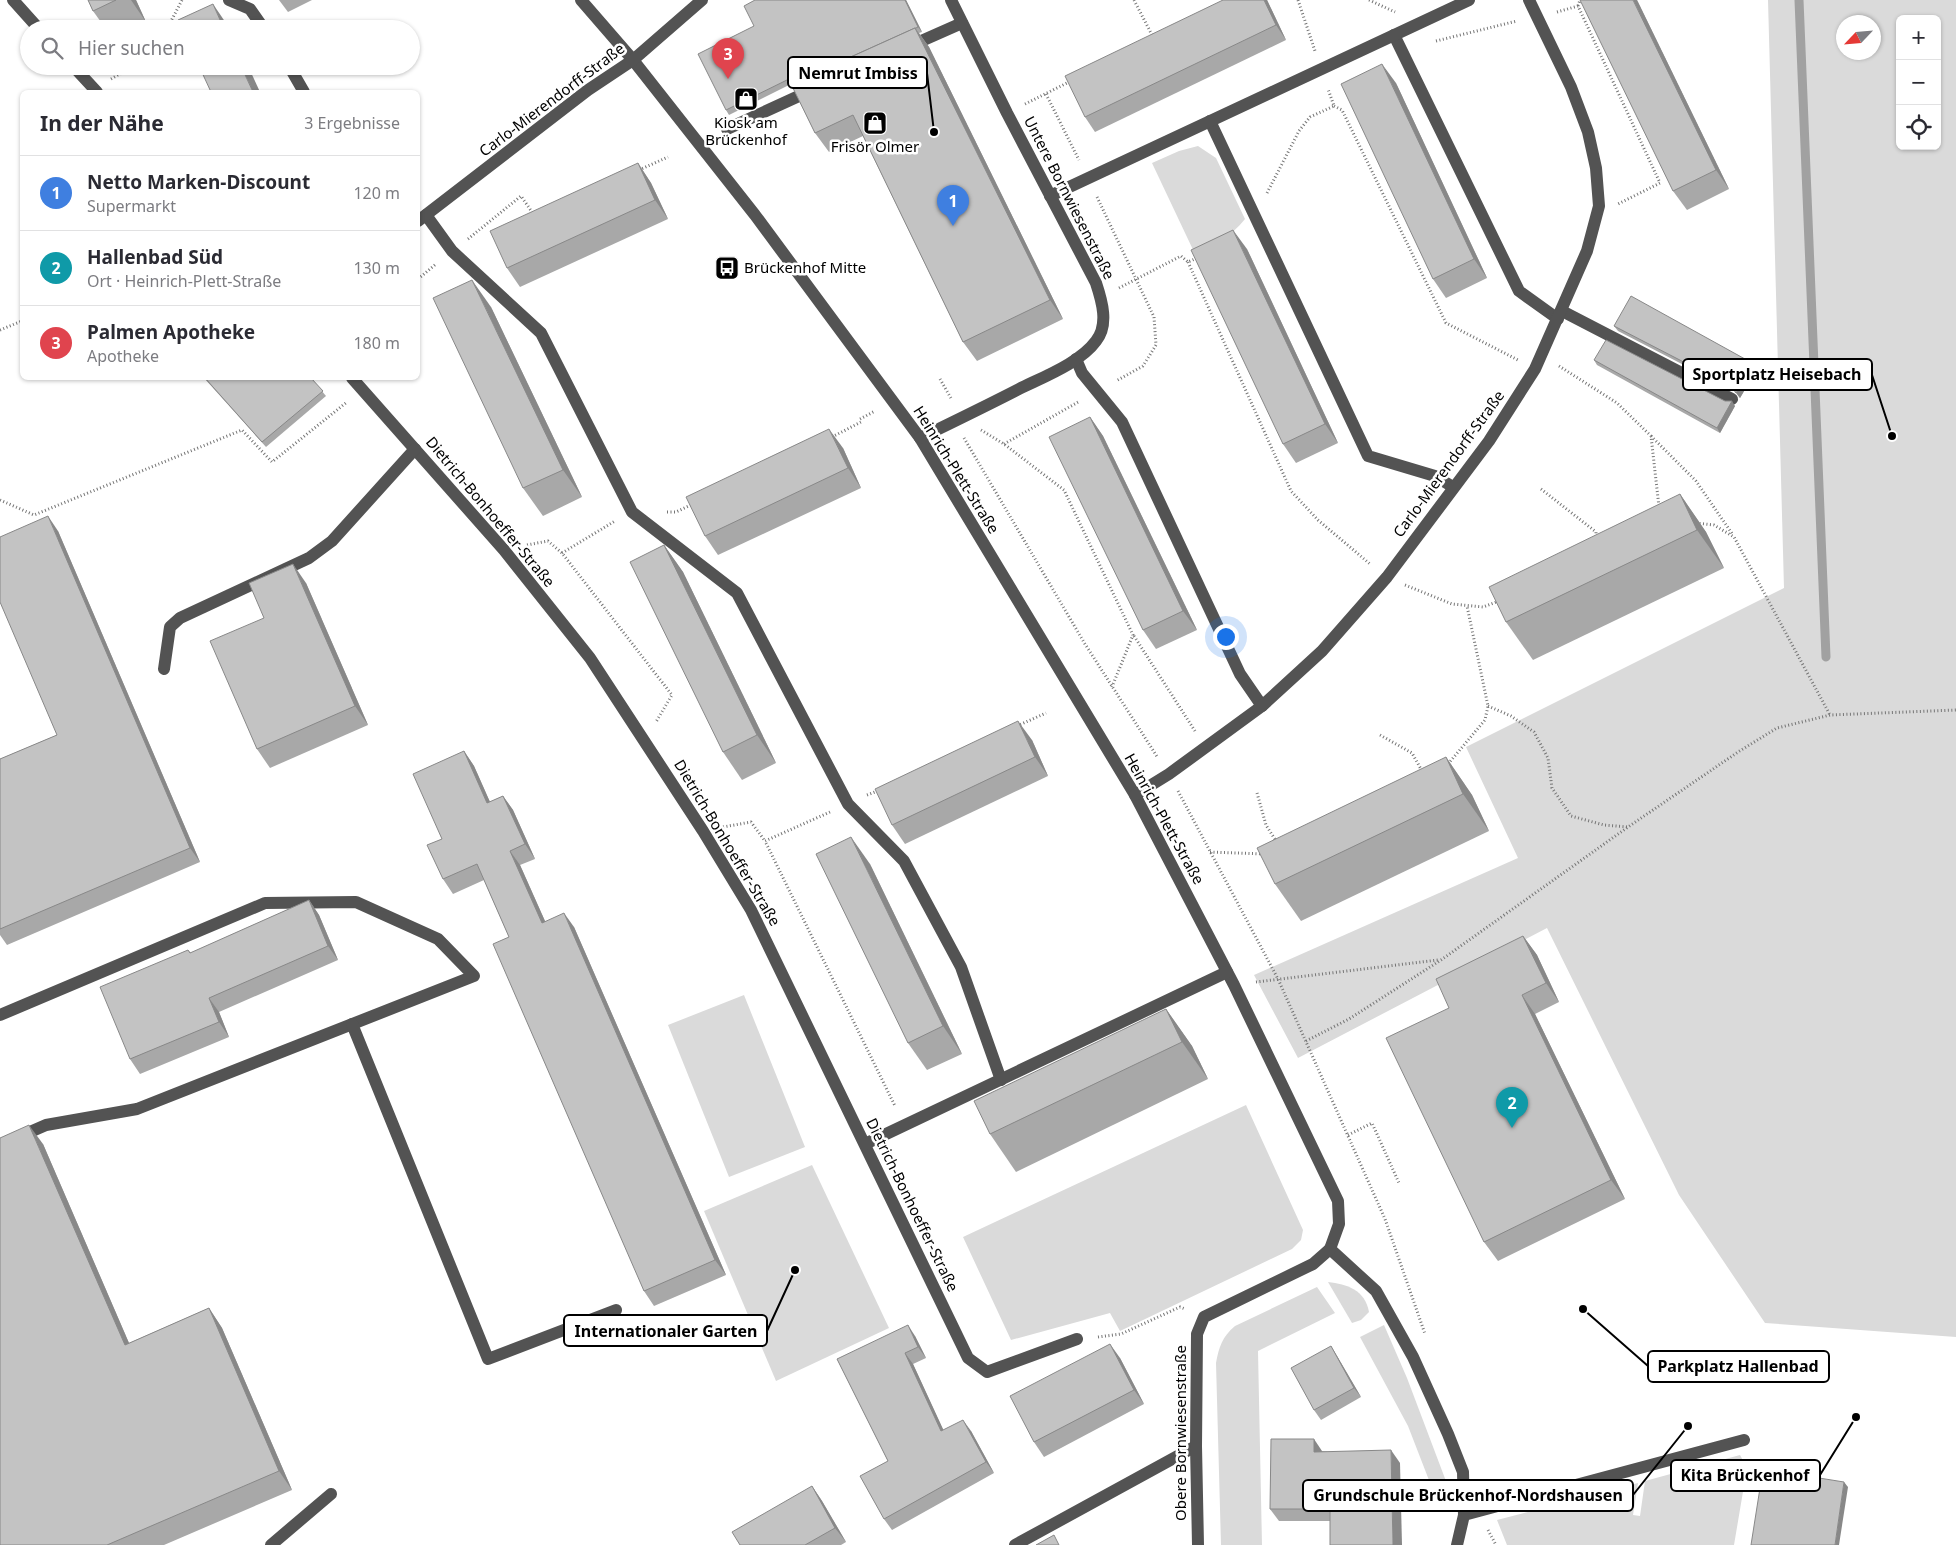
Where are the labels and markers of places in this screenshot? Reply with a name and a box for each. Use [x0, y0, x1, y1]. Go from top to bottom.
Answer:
pin: 3 [712, 38, 744, 79]
callout: Nemrut Imbiss [788, 57, 927, 88]
shop icon: Kiosk am Brückenhof [733, 86, 759, 112]
shop icon: Frisör Olmer [862, 110, 888, 136]
place label: Kiosk am Brückenhof [705, 112, 788, 149]
place label: Frisör Olmer [831, 136, 919, 156]
pin: 1 [937, 185, 969, 226]
bus stop icon: Brückenhof Mitte [714, 255, 740, 281]
place label: Brückenhof Mitte [744, 257, 866, 277]
callout: Sportplatz Heisebach [1683, 359, 1872, 390]
pin: 2 [1496, 1087, 1528, 1128]
callout: Internationaler Garten [564, 1315, 767, 1346]
callout: Parkplatz Hallenbad [1648, 1351, 1829, 1382]
callout: Kita Brückenhof [1671, 1460, 1820, 1491]
callout: Grundschule Brückenhof-Nordshausen [1303, 1480, 1633, 1511]

